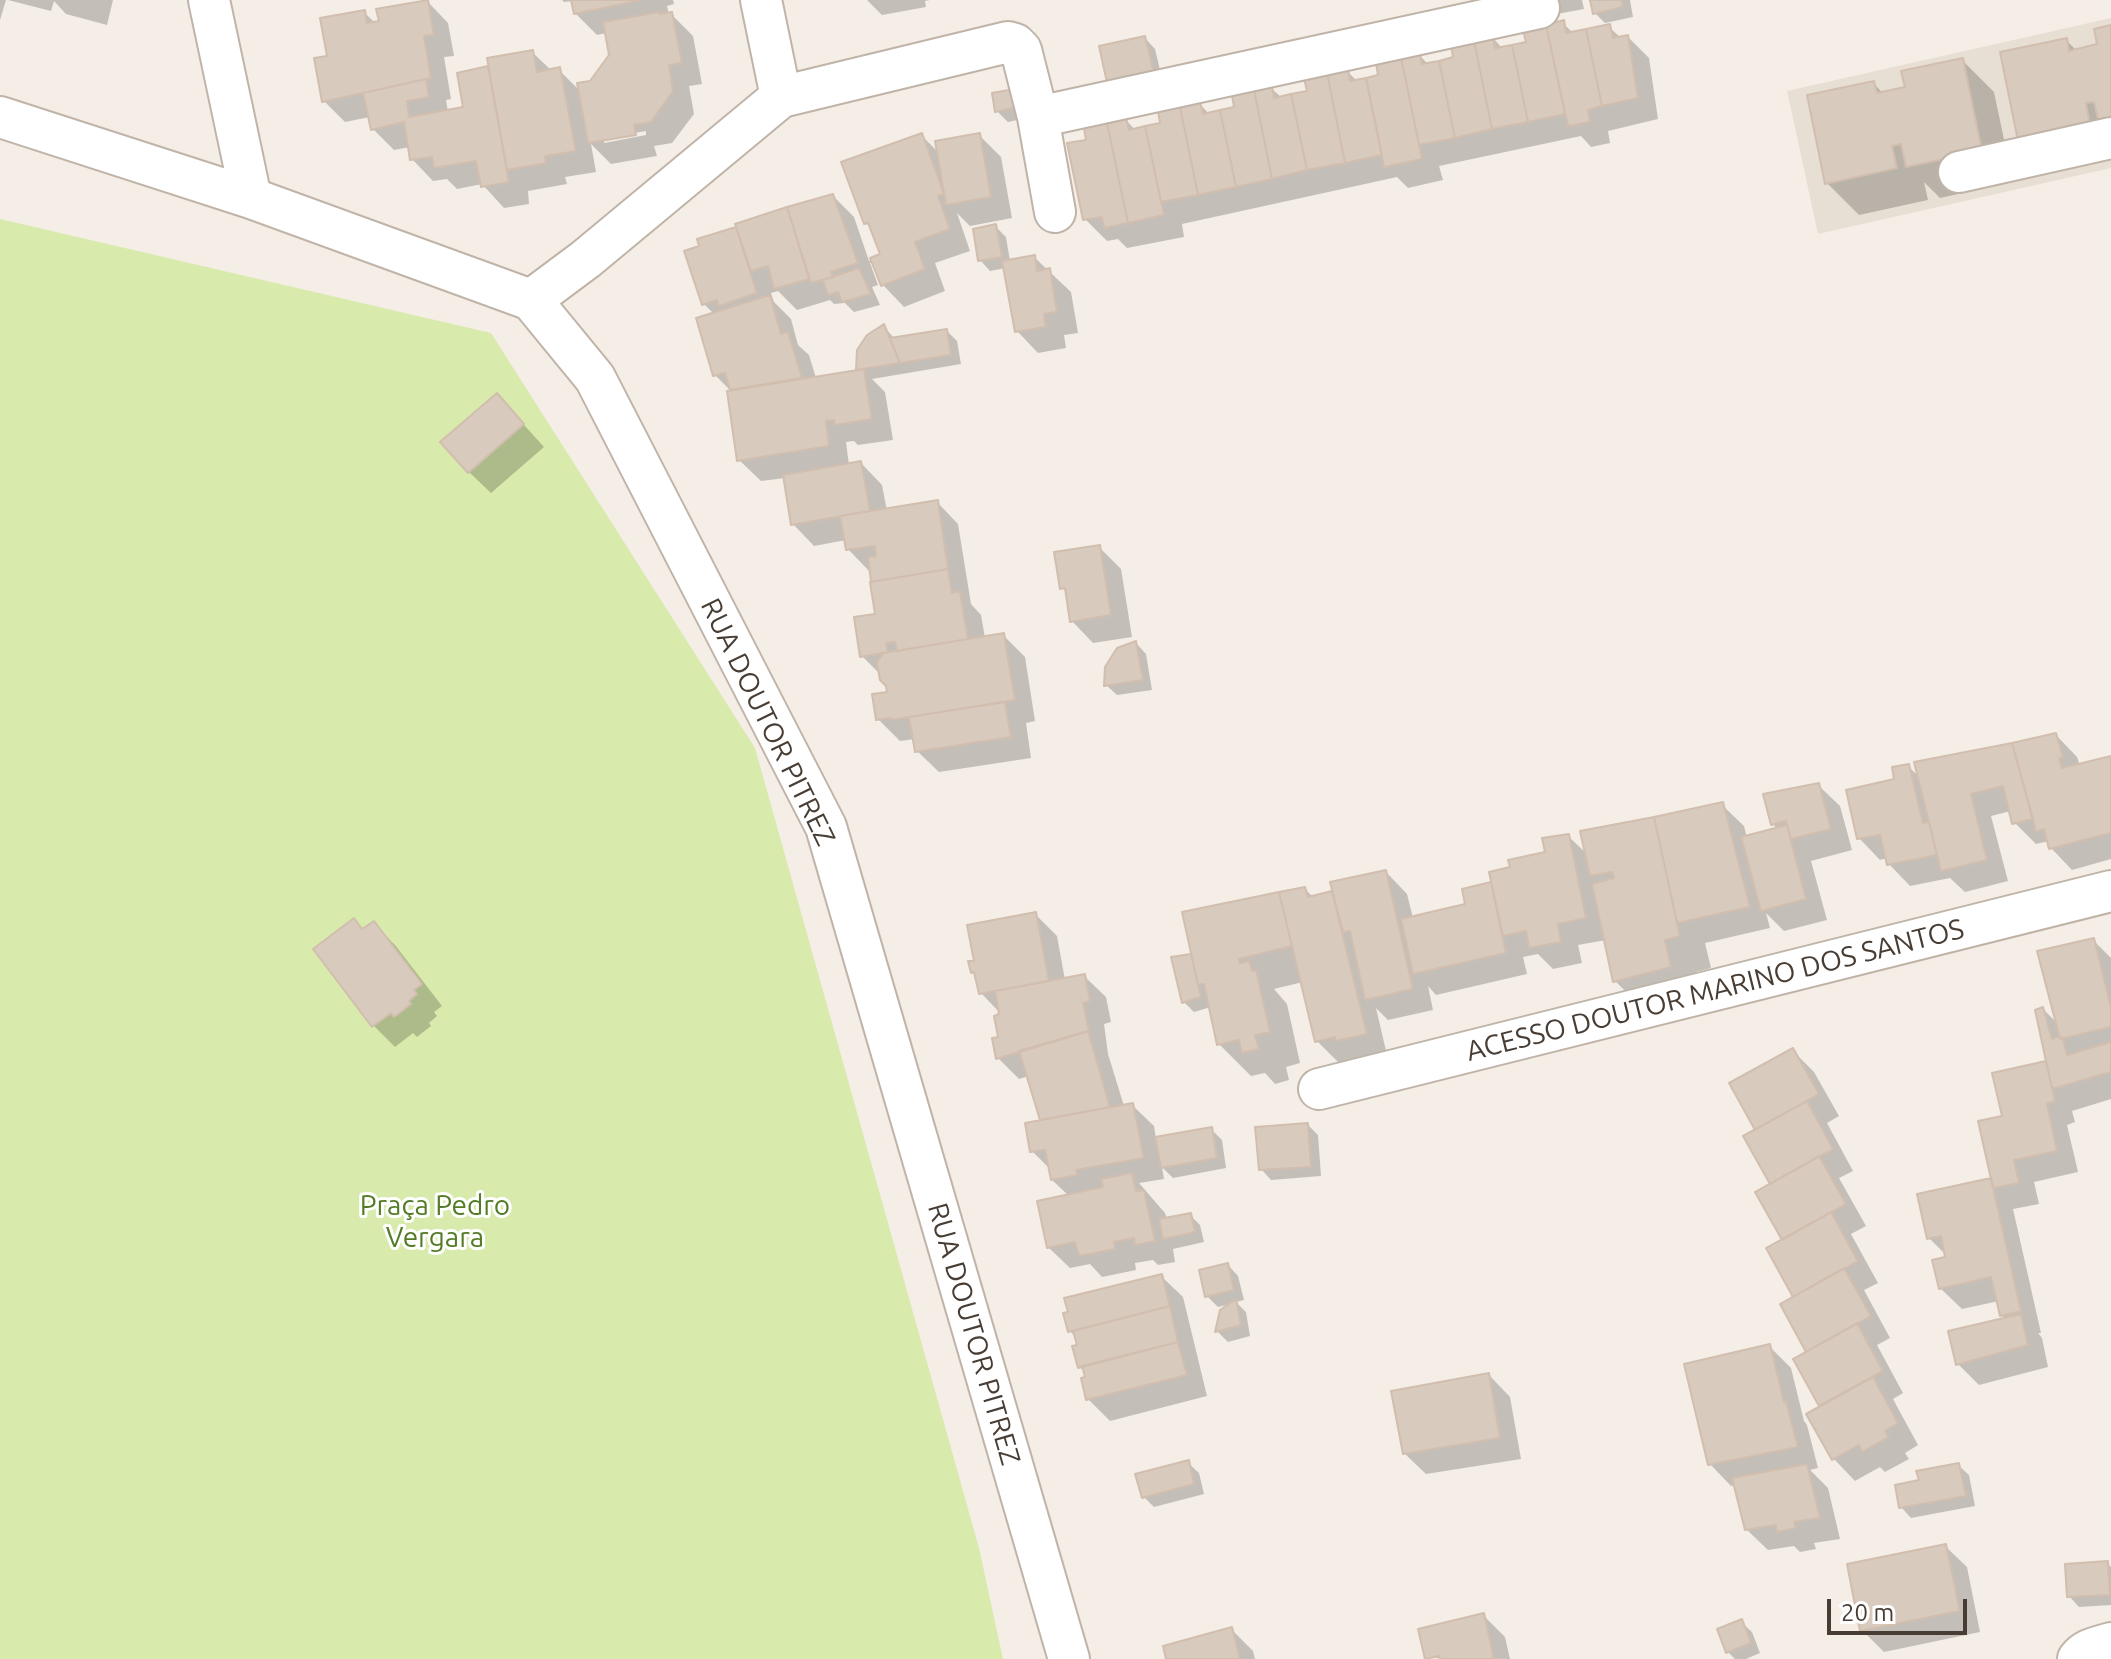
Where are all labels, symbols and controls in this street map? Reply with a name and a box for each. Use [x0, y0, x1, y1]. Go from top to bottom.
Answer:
street label: RUA DOUTOR PITREZ [694, 593, 842, 851]
street label: ACESSO DOUTOR MARINO DOS SANTOS [1463, 912, 1967, 1068]
park label: Praça Pedro Vergara [360, 1189, 510, 1255]
street label: RUA DOUTOR PITREZ [921, 1199, 1027, 1469]
scale bar [1831, 1583, 1971, 1633]
text: 20 m [1841, 1599, 1894, 1626]

